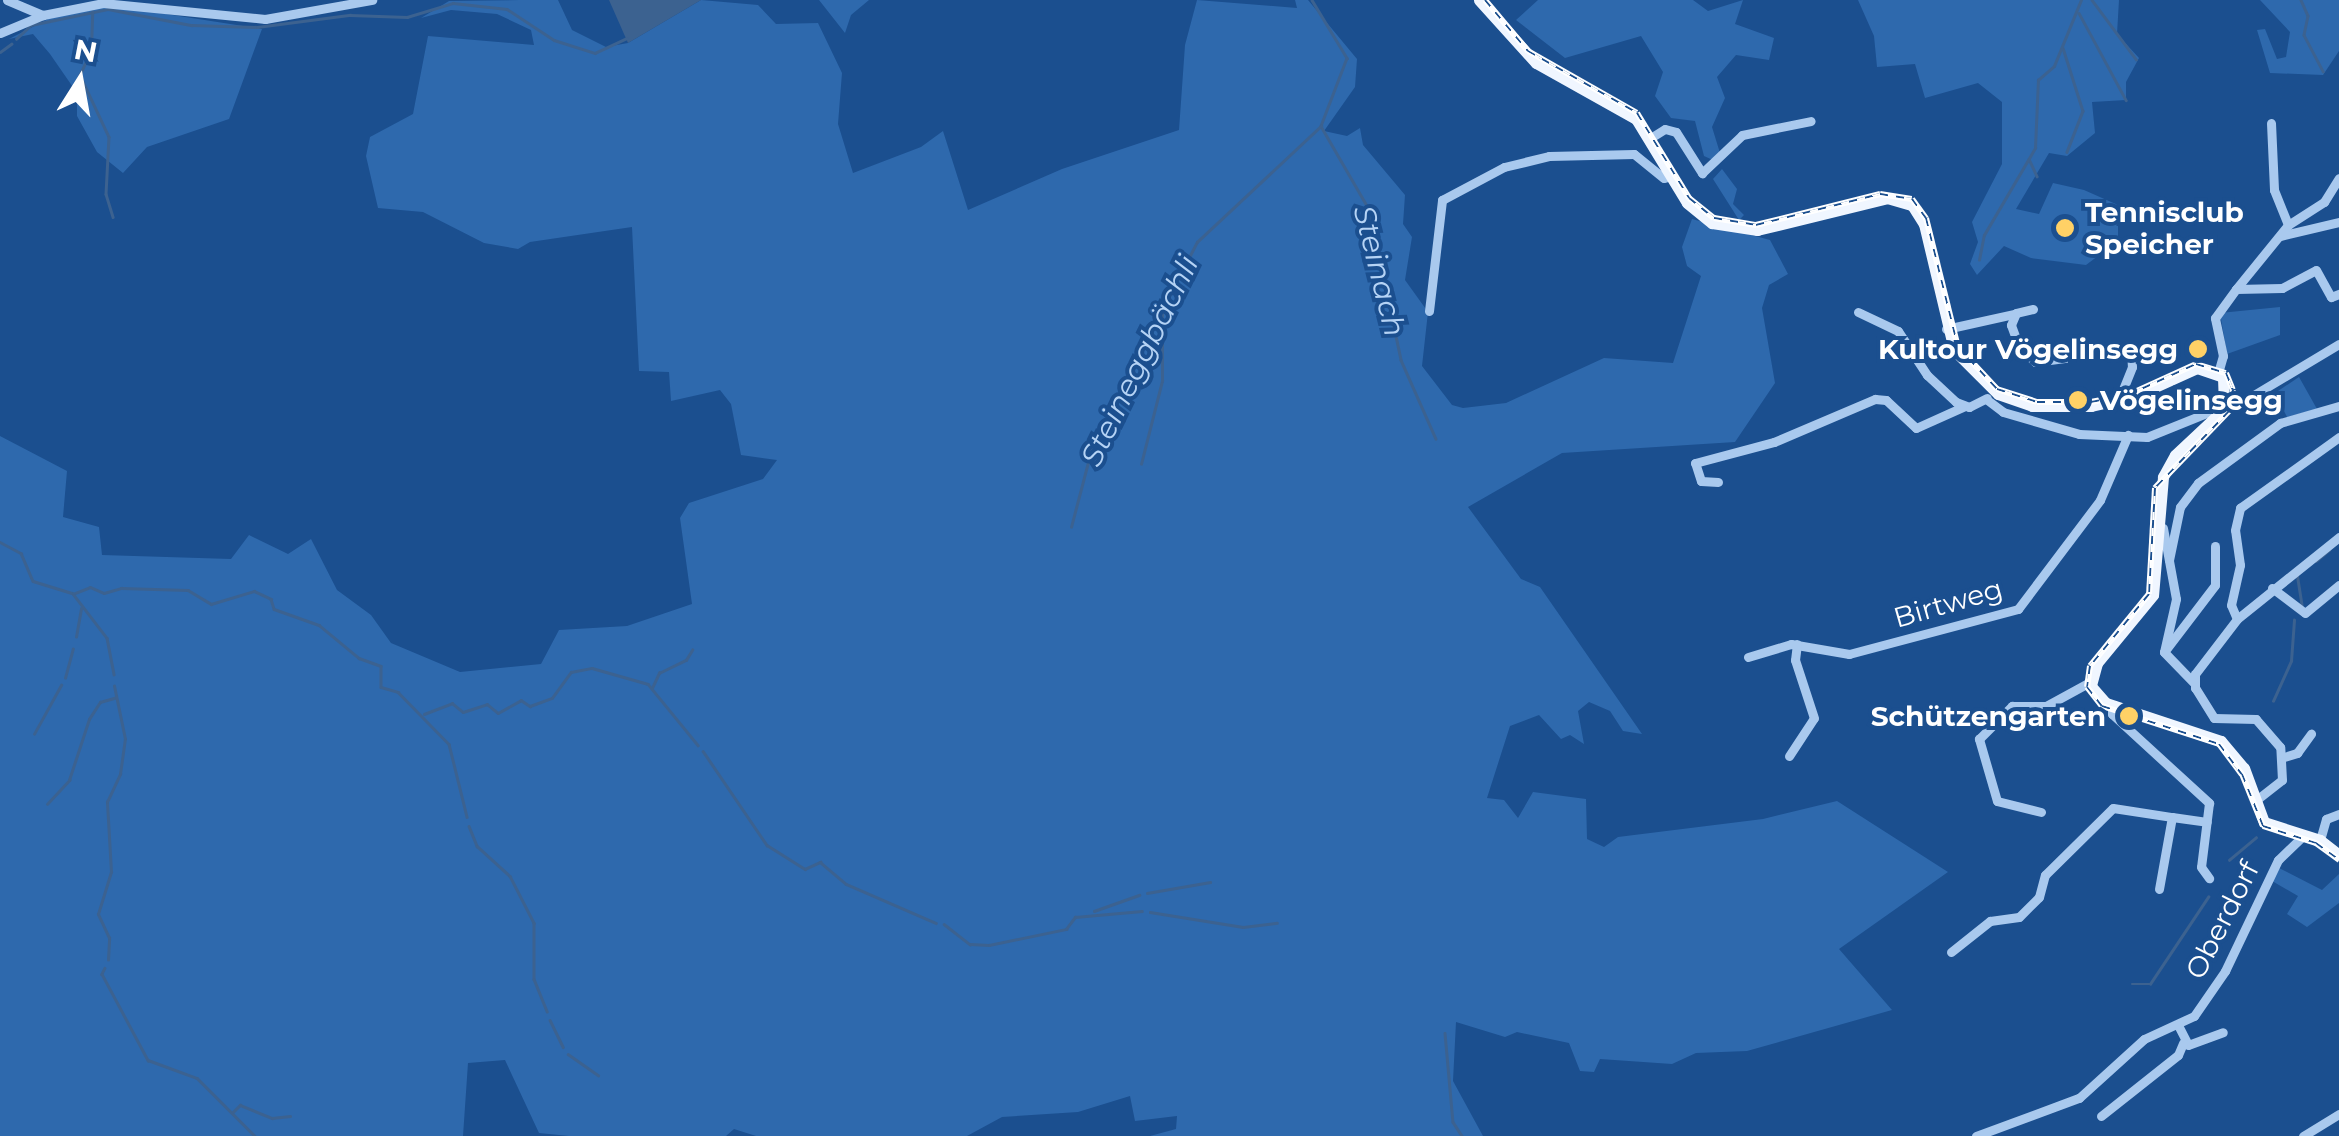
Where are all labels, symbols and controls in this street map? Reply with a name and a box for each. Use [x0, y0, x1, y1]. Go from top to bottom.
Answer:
north arrow [30, 30, 130, 130]
text: N [71, 32, 100, 69]
place label: Tennisclub Speicher [2085, 195, 2244, 261]
water label: Steinach [1345, 202, 1413, 340]
marker: Tennisclub Speicher [2054, 217, 2076, 239]
water label: Steineggbächli [1074, 250, 1206, 472]
place label: Kultour Vögelinsegg [1878, 332, 2178, 366]
marker: Kultour Vögelinsegg [2187, 338, 2209, 360]
place label: Vögelinsegg [2100, 383, 2283, 417]
marker: Vögelinsegg [2065, 387, 2091, 413]
street label: Birtweg [1890, 571, 2006, 635]
place label: Schützengarten [1871, 699, 2106, 733]
marker: Schützengarten [2116, 703, 2142, 729]
street label: Oberdorf [2178, 856, 2266, 984]

